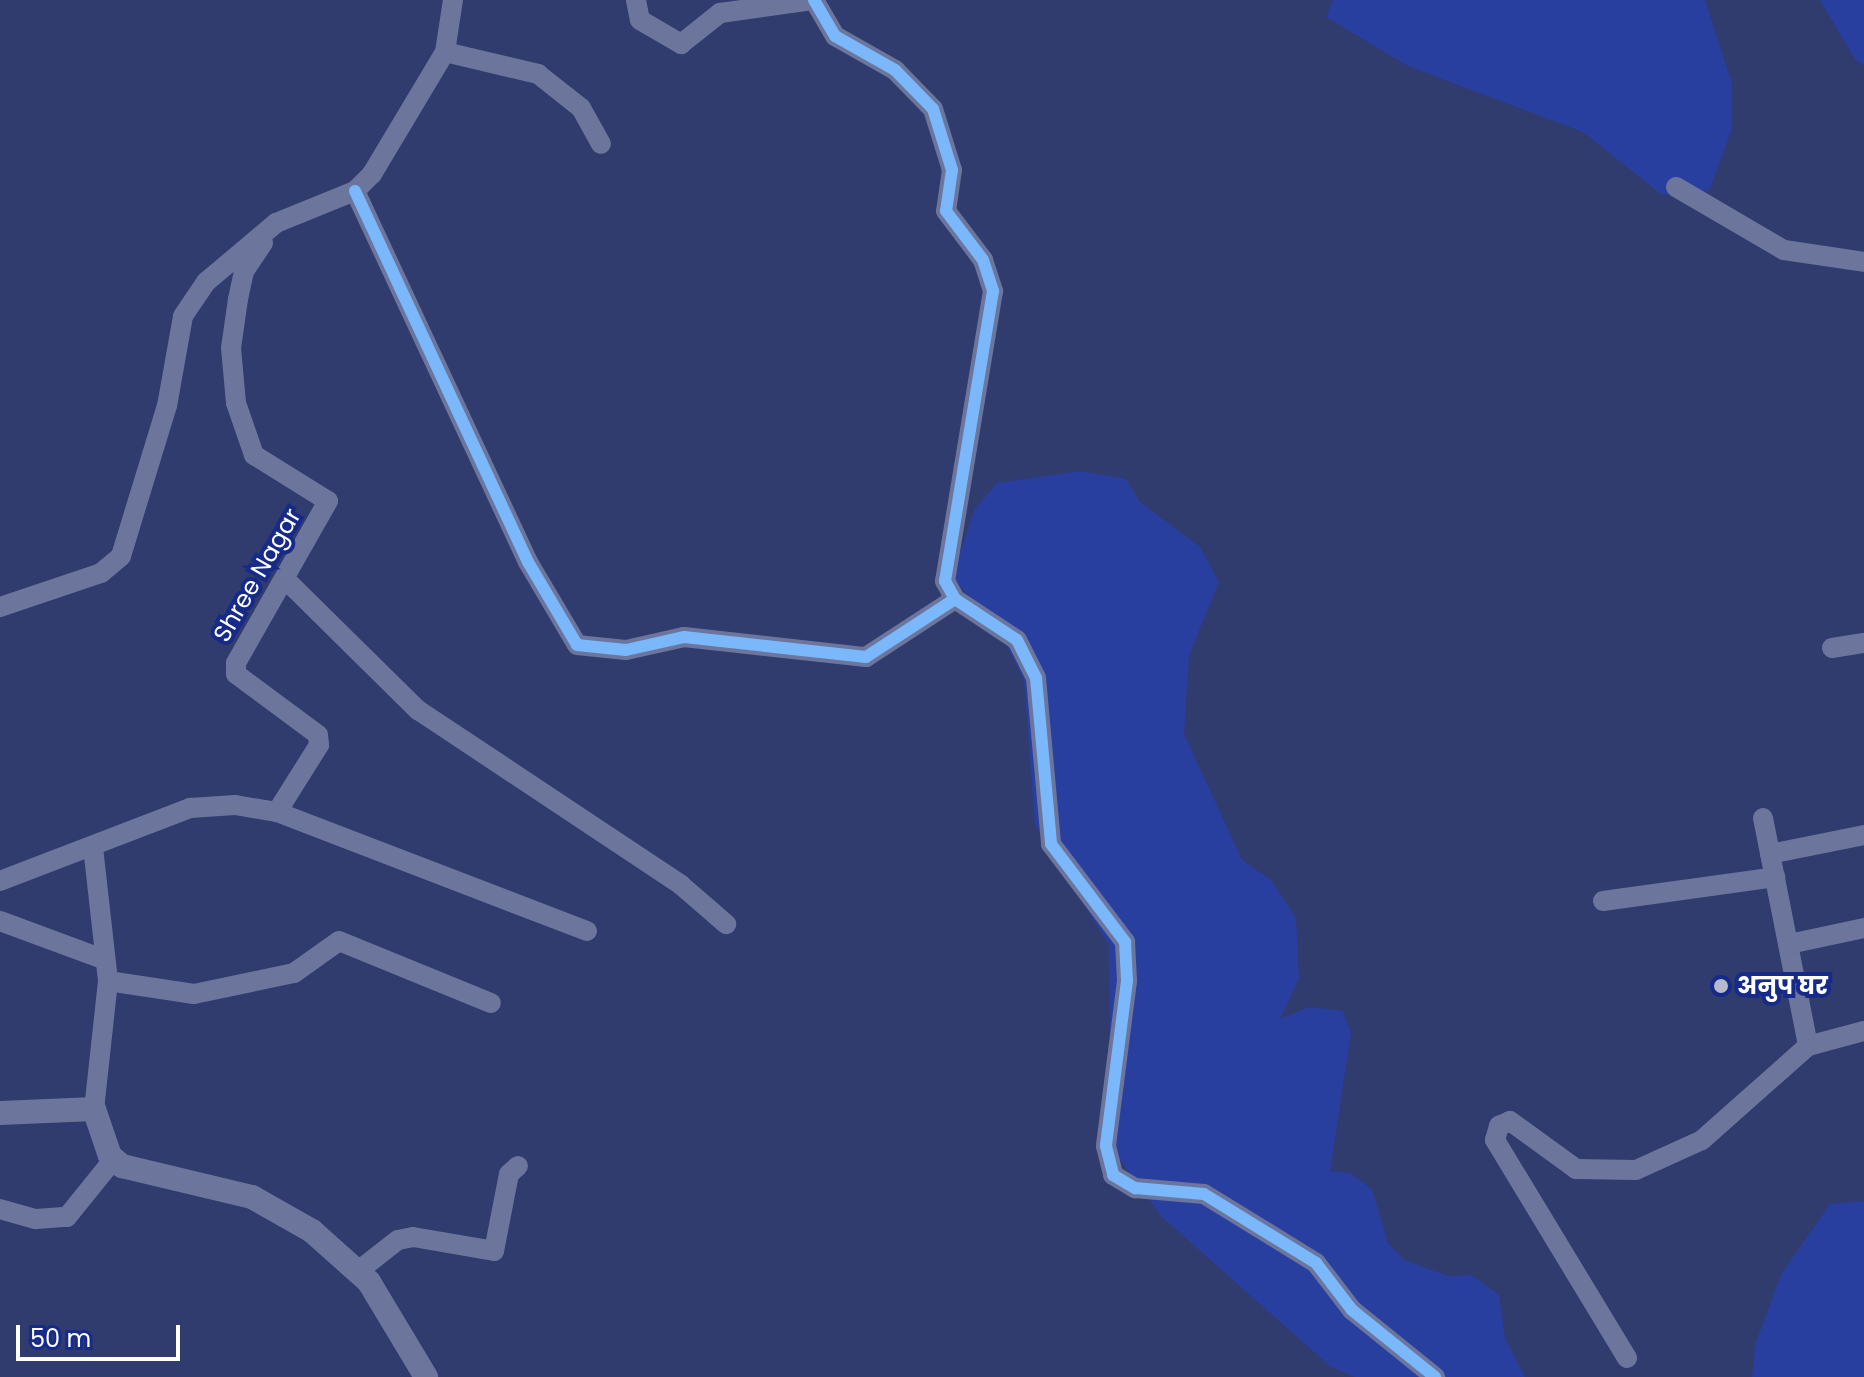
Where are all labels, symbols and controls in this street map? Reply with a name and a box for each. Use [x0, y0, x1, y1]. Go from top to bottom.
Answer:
street label: Shree Nagar [207, 503, 307, 647]
place label: अनुप घर [1737, 972, 1828, 1000]
marker: अनुप घर [1712, 977, 1730, 995]
scale bar [20, 1309, 184, 1359]
text: 50 m [30, 1322, 91, 1355]

